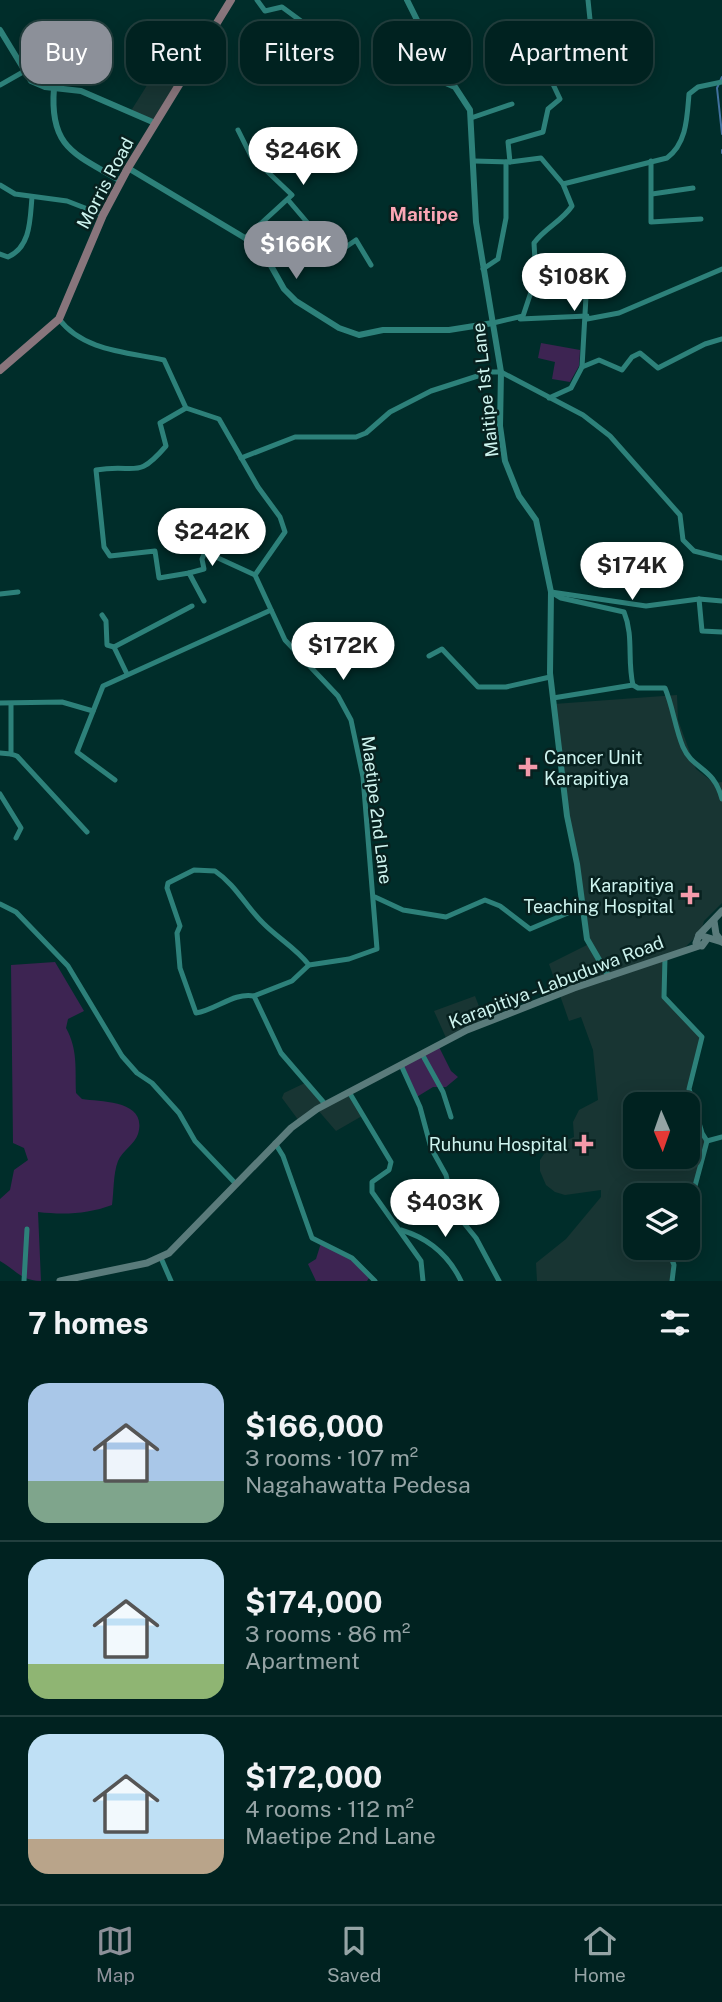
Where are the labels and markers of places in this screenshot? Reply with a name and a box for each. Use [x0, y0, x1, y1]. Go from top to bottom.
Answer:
pin: $246K [254, 128, 352, 187]
pin: $166K [247, 222, 345, 281]
pin: $108K [525, 254, 623, 313]
pin: $242K [163, 508, 261, 568]
pin: $174K [583, 542, 681, 602]
pin: $172K [294, 622, 392, 682]
place label: Cancer Unit Karapitiya [544, 747, 642, 789]
marker: Cancer Unit Karapitiya [518, 757, 538, 777]
place label: Karapitiya Teaching Hospital [524, 875, 674, 917]
marker: Karapitiya Teaching Hospital [680, 885, 700, 905]
place label: Ruhunu Hospital [429, 1134, 568, 1155]
marker: Ruhunu Hospital [574, 1134, 594, 1154]
pin: $403K [396, 1180, 494, 1239]

